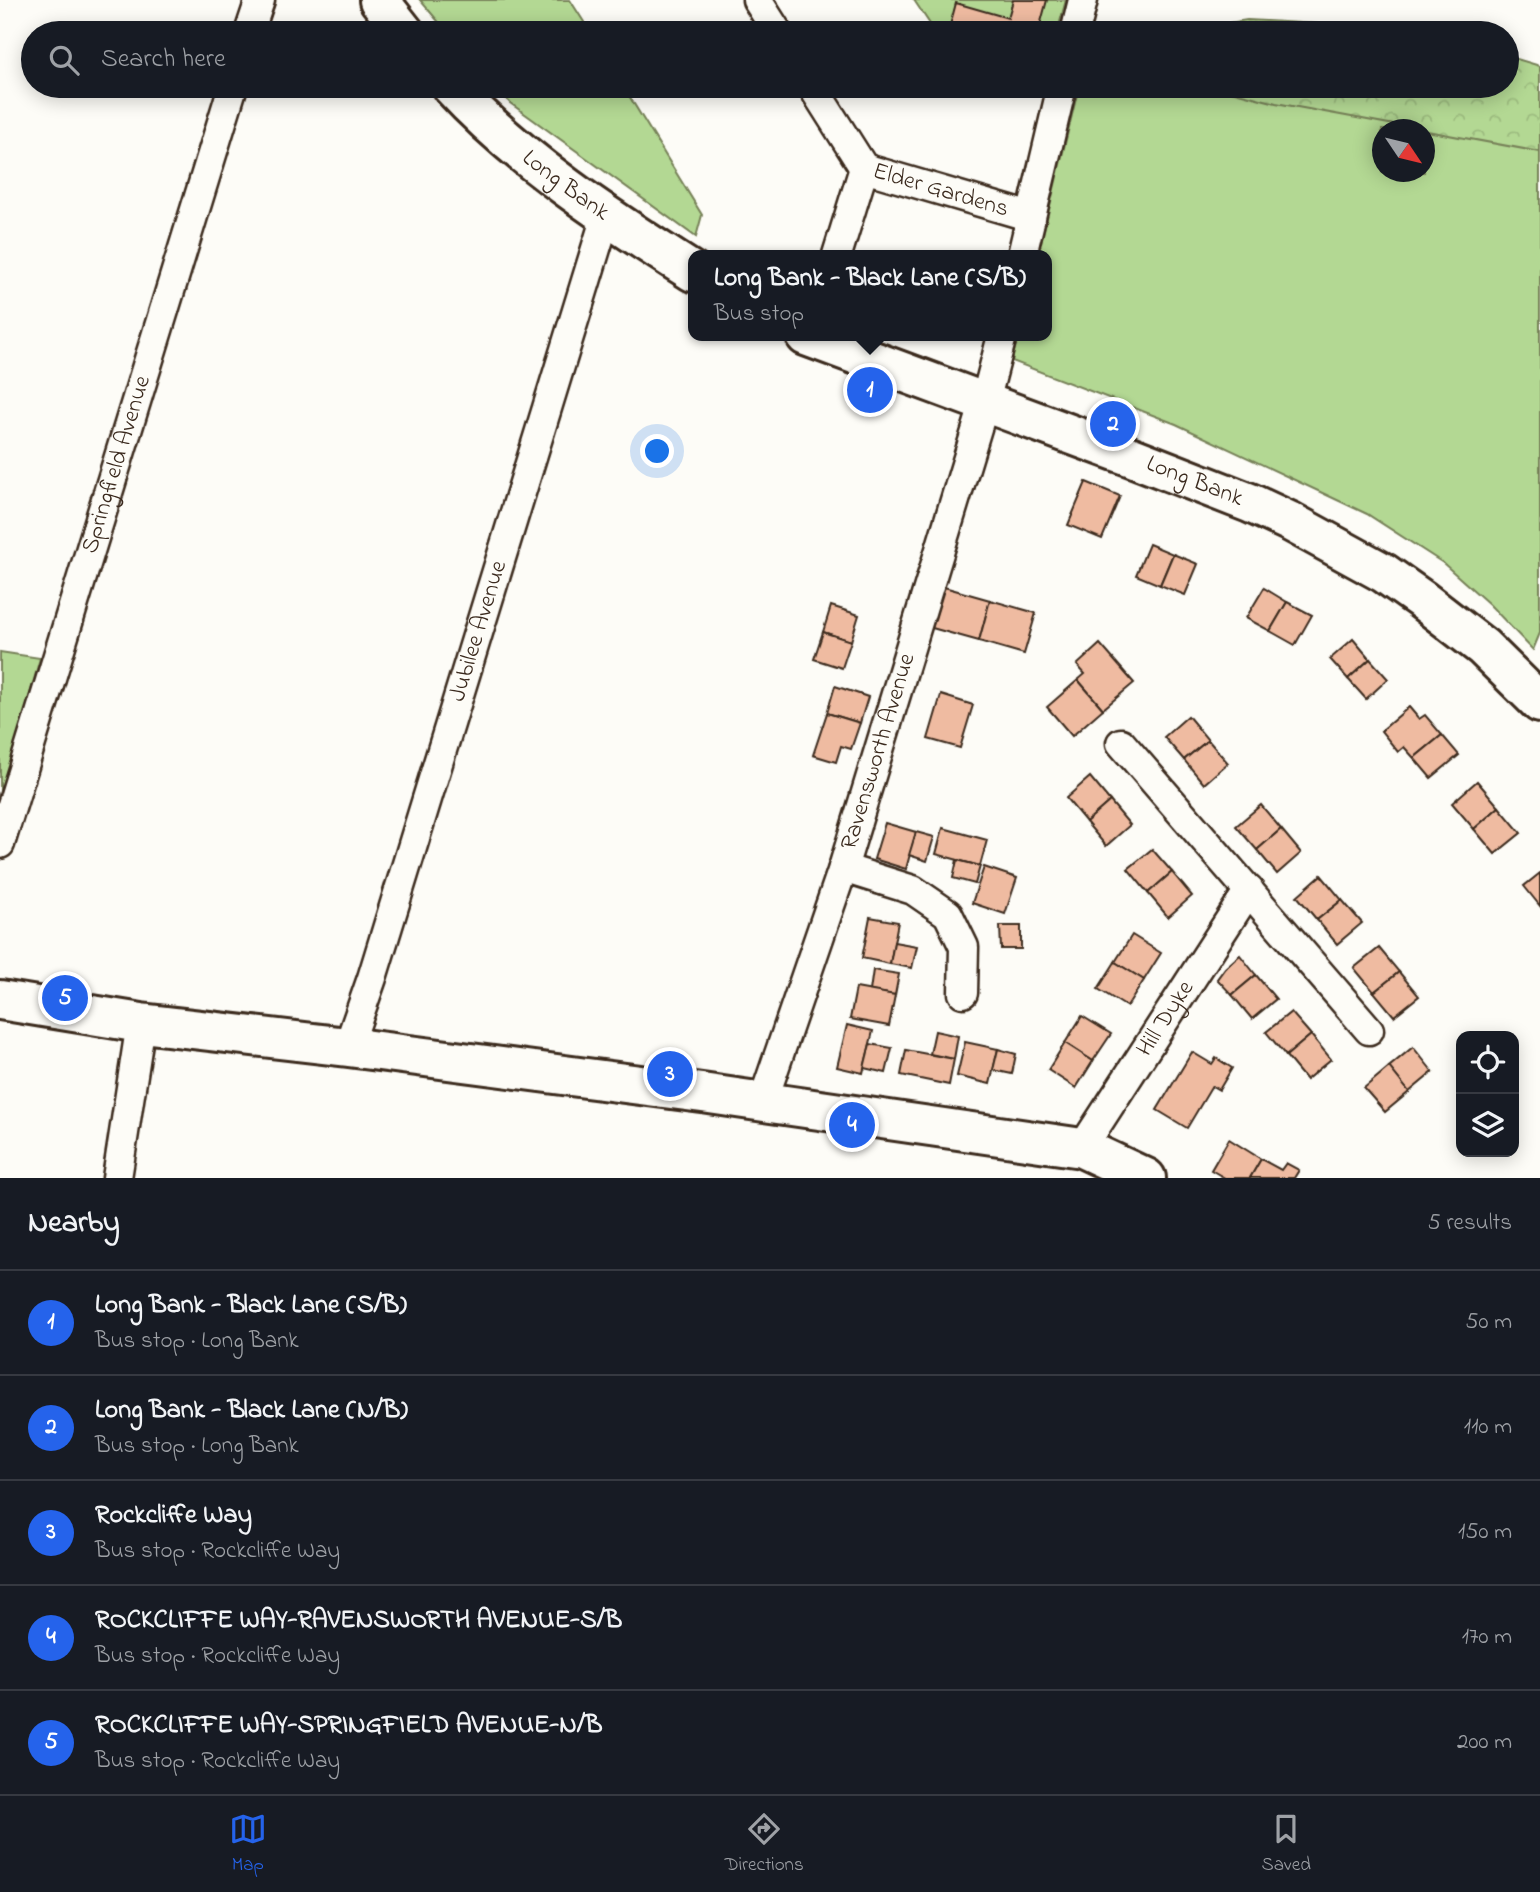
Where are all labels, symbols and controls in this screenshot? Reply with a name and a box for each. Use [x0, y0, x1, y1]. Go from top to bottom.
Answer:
search box [21, 21, 1519, 98]
icon: search [45, 41, 83, 79]
text: Search here [101, 41, 226, 79]
north arrow [1372, 119, 1435, 182]
street label: Long Bank [514, 141, 617, 230]
street label: Elder Gardens [869, 154, 1013, 227]
popup [688, 250, 1052, 341]
text: Long Bank - Black Lane (S/B) [714, 260, 1026, 298]
text: Bus stop [714, 298, 804, 331]
pin: 1 [847, 364, 893, 416]
street label: Springfield Avenue [73, 371, 161, 558]
pin: 2 [1090, 398, 1136, 450]
your location [640, 434, 674, 468]
street label: Long Bank [1141, 447, 1249, 516]
street label: Jubilee Avenue [440, 556, 517, 706]
street label: Ravensworth Avenue [832, 649, 925, 854]
pin: 5 [42, 972, 88, 1024]
street label: Hill Dyke [1128, 973, 1203, 1064]
map controls [1456, 1031, 1519, 1157]
button: locate [1456, 1031, 1519, 1094]
pin: 3 [647, 1048, 693, 1100]
button: layers [1456, 1094, 1519, 1157]
pin: 4 [829, 1099, 875, 1151]
text: Nearby [28, 1202, 120, 1246]
text: 5 results [1428, 1207, 1512, 1240]
text: Long Bank - Black Lane (S/B) [95, 1287, 407, 1325]
text: 1 [47, 1306, 55, 1339]
text: 50 m [1465, 1306, 1512, 1339]
text: Bus stop · Long Bank [95, 1325, 299, 1358]
text: Long Bank - Black Lane (N/B) [95, 1392, 408, 1430]
text: 2 [45, 1411, 57, 1444]
text: 110 m [1464, 1411, 1512, 1444]
text: Bus stop · Long Bank [95, 1430, 299, 1463]
text: Rockcliffe Way [95, 1497, 252, 1535]
text: 3 [46, 1516, 56, 1549]
text: 150 m [1458, 1516, 1512, 1549]
text: Bus stop · Rockcliffe Way [95, 1535, 340, 1568]
text: ROCKCLIFFE WAY-RAVENSWORTH AVENUE-S/B [95, 1602, 622, 1640]
text: 4 [46, 1621, 56, 1654]
text: 170 m [1462, 1621, 1512, 1654]
text: Bus stop · Rockcliffe Way [95, 1640, 340, 1673]
text: ROCKCLIFFE WAY-SPRINGFIELD AVENUE-N/B [95, 1707, 602, 1745]
text: 5 [44, 1726, 58, 1759]
text: 200 m [1457, 1726, 1512, 1759]
text: Bus stop · Rockcliffe Way [95, 1745, 340, 1778]
tab: Map [229, 1810, 267, 1879]
tab: Directions [725, 1810, 804, 1879]
tab: Saved [1262, 1810, 1311, 1879]

